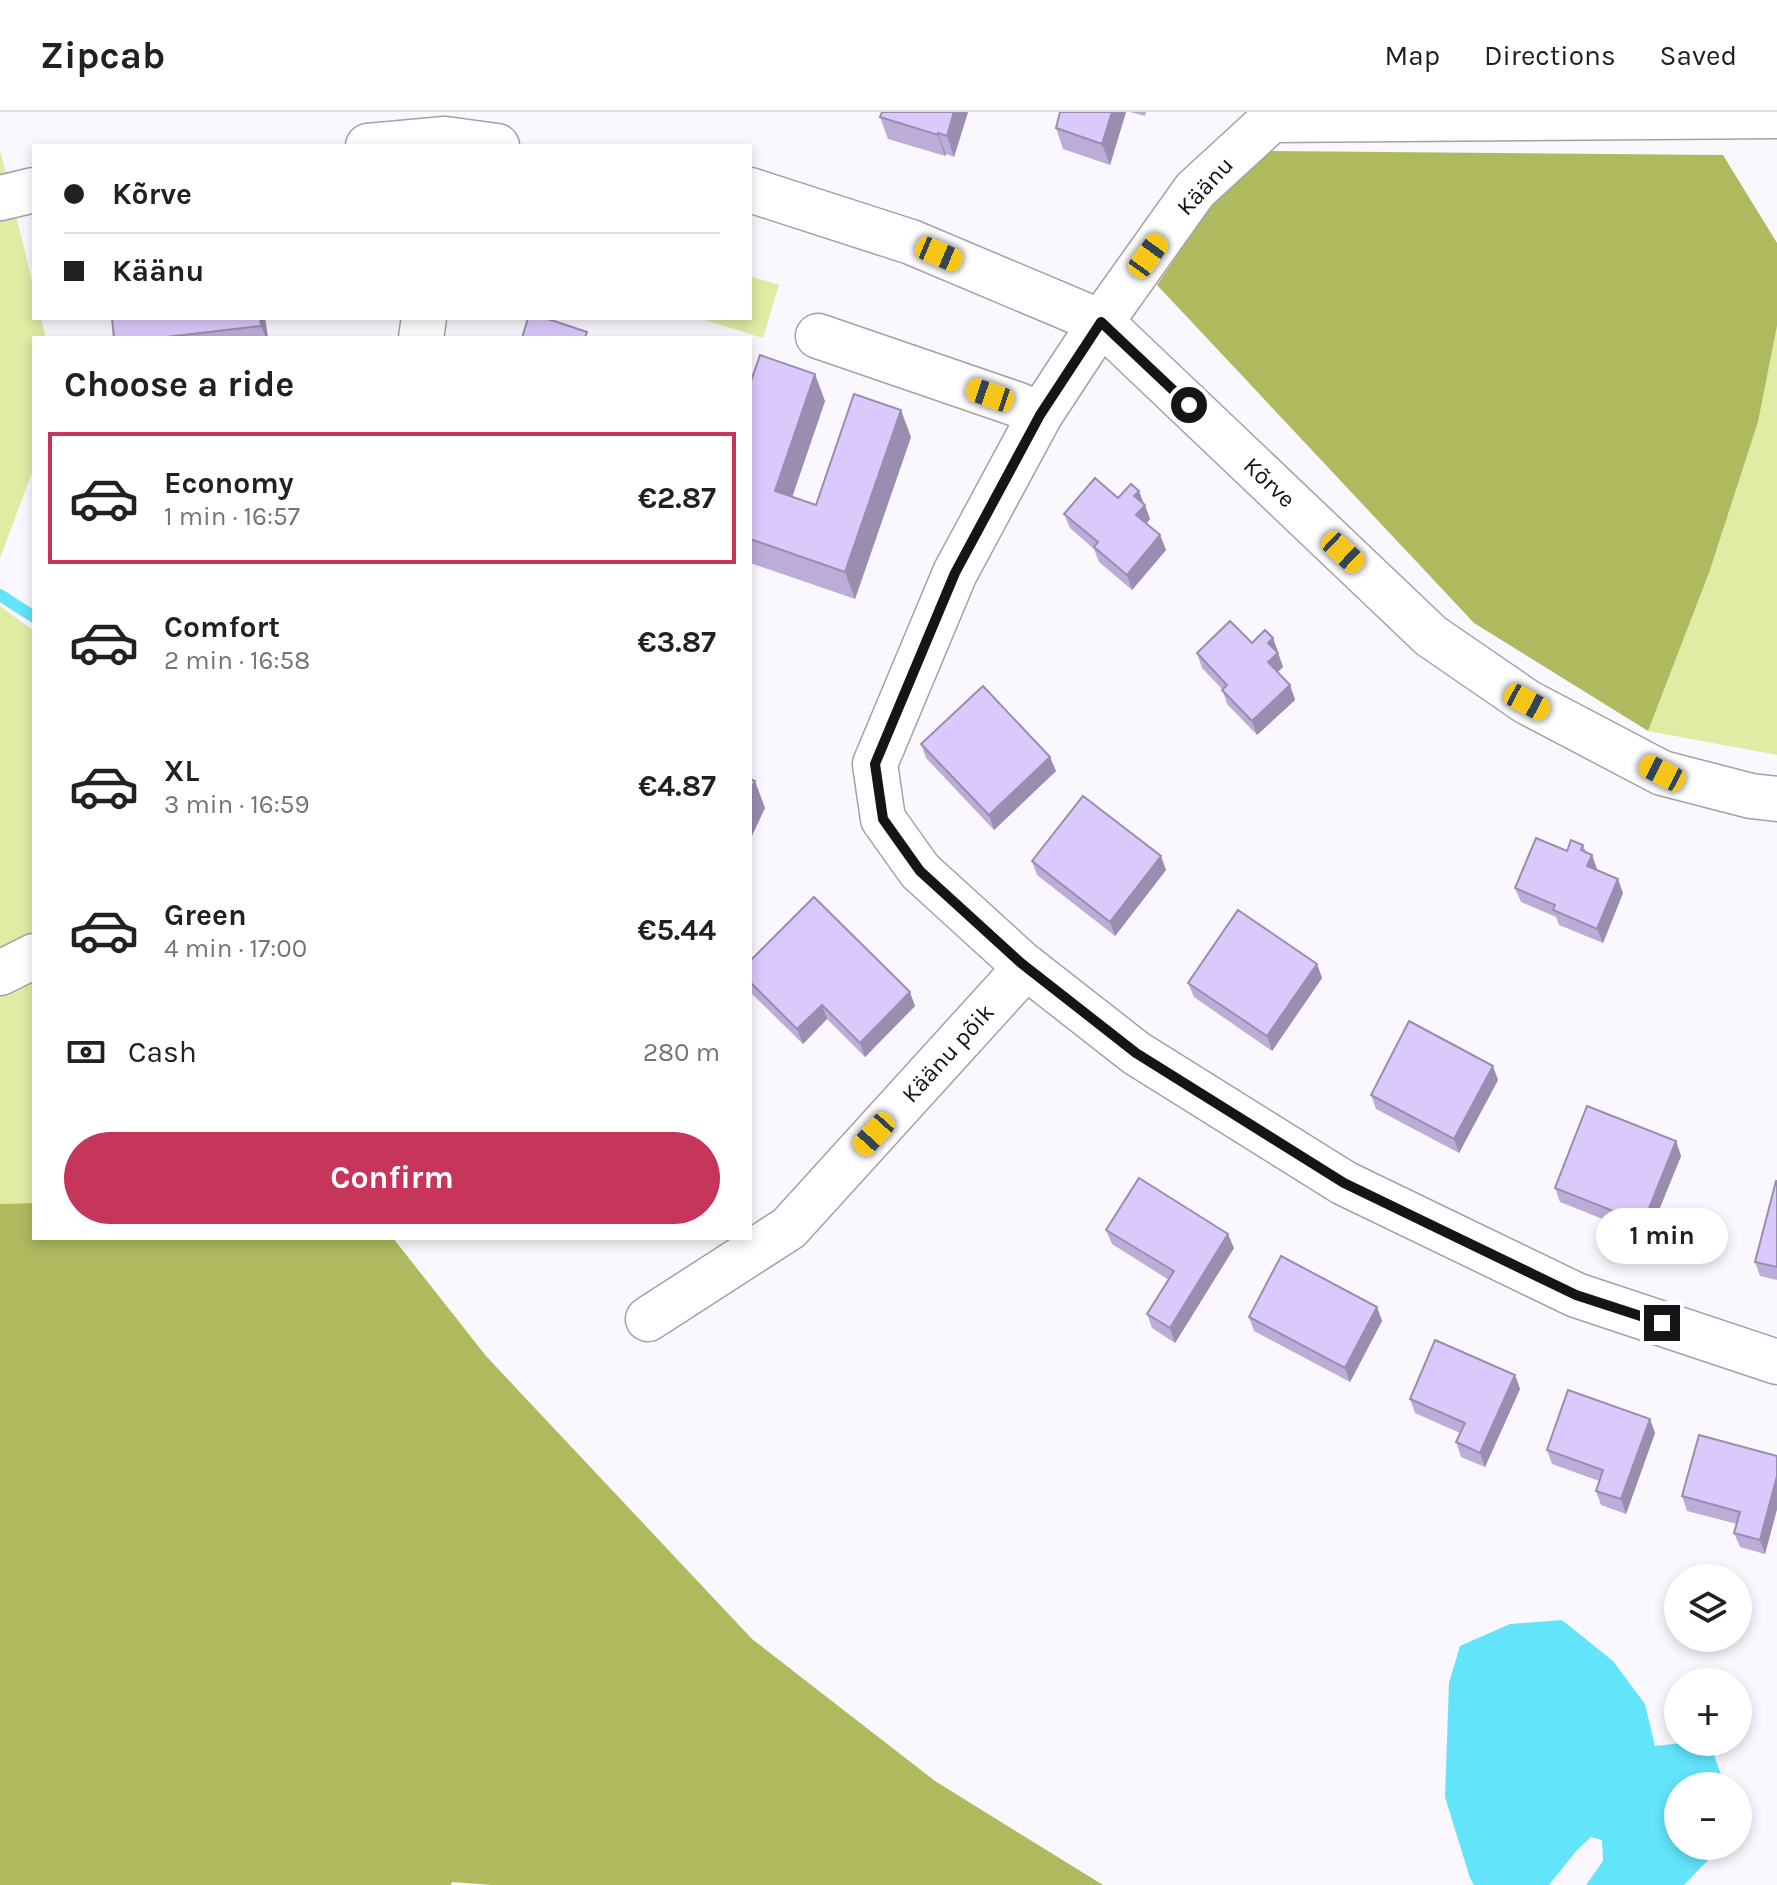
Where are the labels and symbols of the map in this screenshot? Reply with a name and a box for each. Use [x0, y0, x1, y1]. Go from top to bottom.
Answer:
street label: Käänu [1171, 151, 1239, 221]
car [1124, 230, 1172, 282]
car [912, 234, 966, 274]
car [963, 376, 1017, 414]
route start [1171, 387, 1207, 423]
street label: Kõrve [1238, 451, 1301, 513]
car [1317, 527, 1369, 577]
car [1500, 680, 1554, 724]
car [1635, 751, 1689, 795]
street label: Käänu põik [896, 998, 1000, 1108]
car [849, 1108, 899, 1160]
callout: 1 min [1596, 1207, 1728, 1263]
route end [1644, 1305, 1680, 1341]

